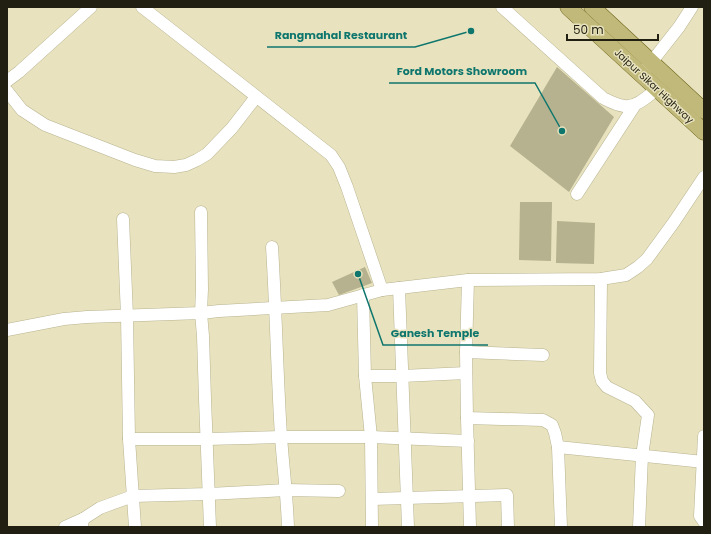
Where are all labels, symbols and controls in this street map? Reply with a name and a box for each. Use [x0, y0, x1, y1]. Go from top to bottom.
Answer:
scale bar [567, 16, 658, 42]
text: 50 m [573, 21, 604, 38]
callout: Rangmahal Restaurant [267, 24, 415, 47]
text: Rangmahal Restaurant [275, 27, 408, 43]
street label: Jaipur Sikar Highway [611, 45, 697, 127]
callout: Ford Motors Showroom [389, 60, 535, 83]
text: Ford Motors Showroom [397, 63, 528, 79]
callout: Ganesh Temple [383, 322, 488, 345]
text: Ganesh Temple [391, 325, 479, 341]

